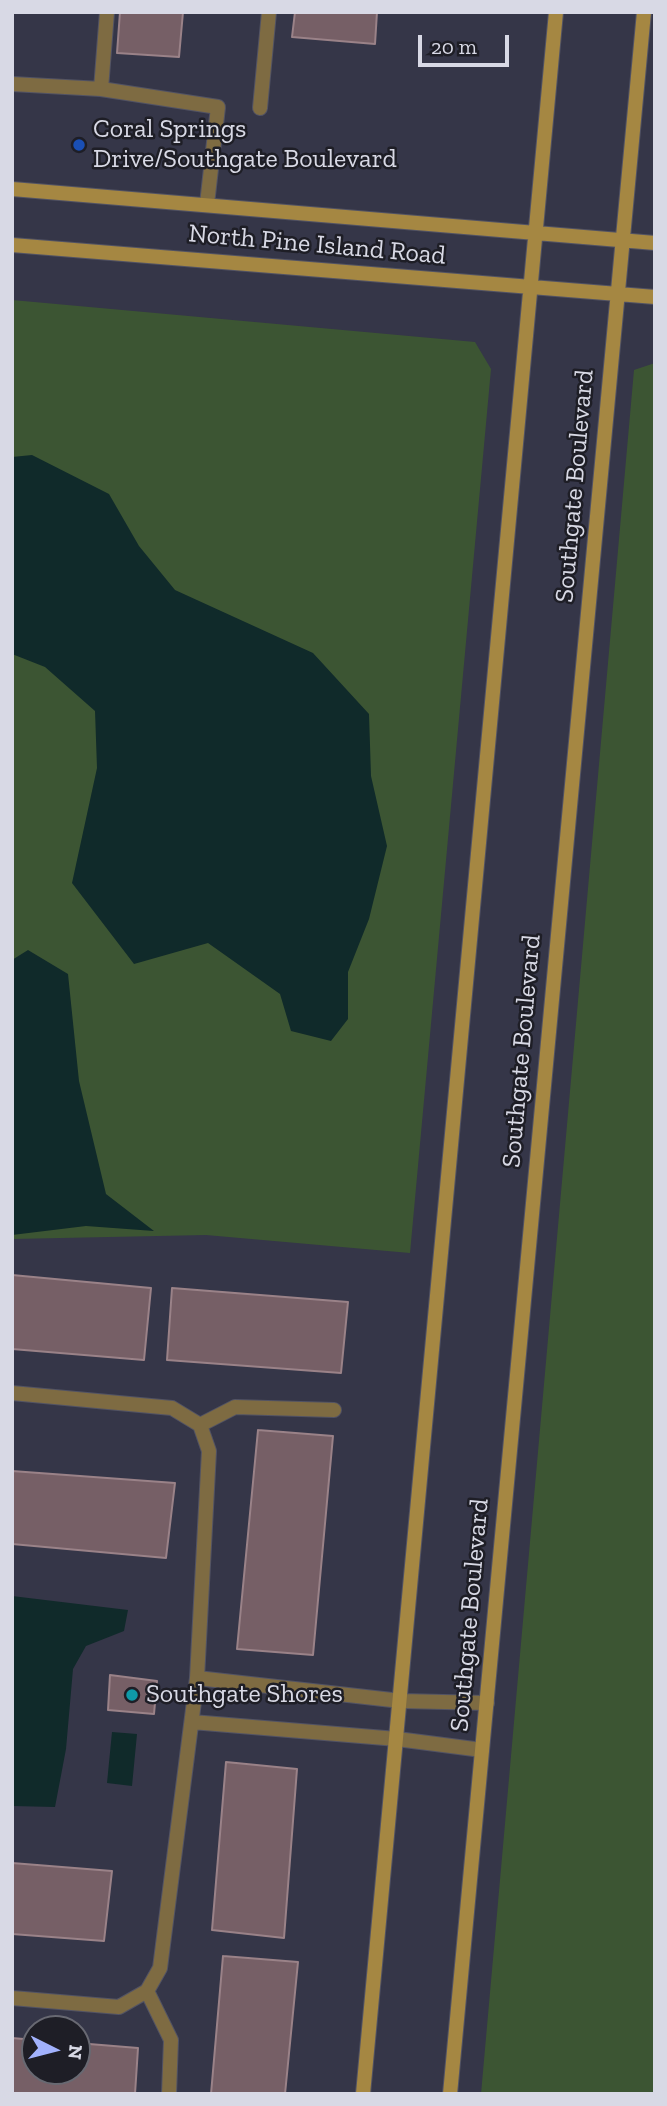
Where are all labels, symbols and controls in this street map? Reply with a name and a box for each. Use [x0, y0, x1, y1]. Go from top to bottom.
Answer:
scale bar [422, 21, 513, 65]
text: 20 m [431, 34, 477, 59]
place label: Coral Springs Drive/Southgate Boulevard [93, 114, 397, 176]
marker: Coral Springs Drive/Southgate Boulevard [71, 137, 87, 153]
street label: North Pine Island Road [187, 218, 447, 272]
street label: Southgate Boulevard [549, 368, 601, 604]
street label: Southgate Boulevard [496, 933, 548, 1169]
street label: Southgate Boulevard [444, 1497, 496, 1733]
place label: Southgate Shores [146, 1679, 343, 1711]
marker: Southgate Shores [124, 1687, 140, 1703]
north arrow [21, 2015, 91, 2085]
text: N [63, 2044, 88, 2060]

